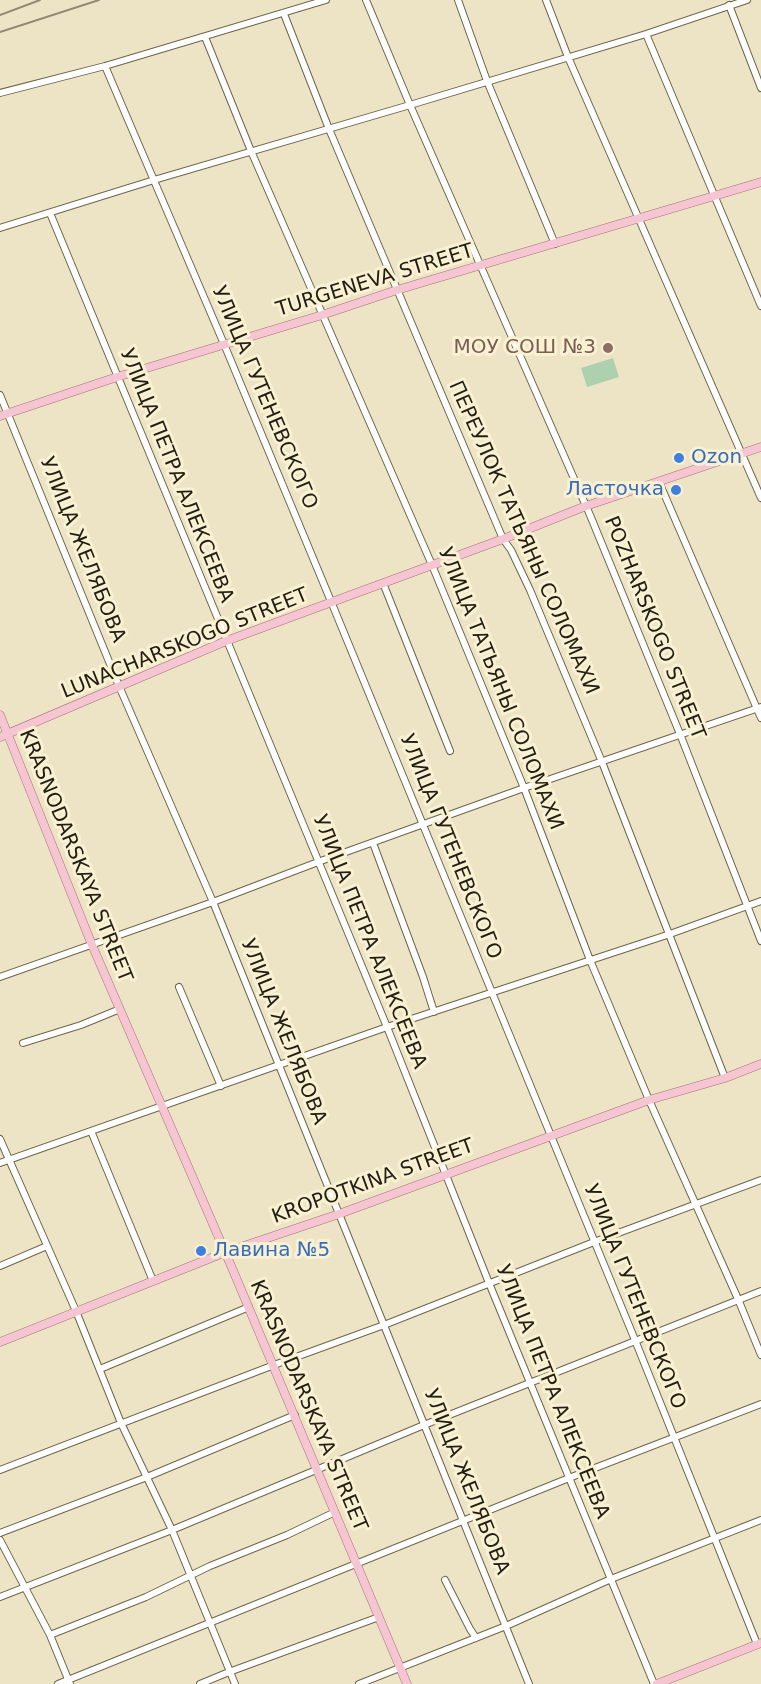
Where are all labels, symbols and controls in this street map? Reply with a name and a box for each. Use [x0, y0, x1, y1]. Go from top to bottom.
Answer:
street label: TURGENEVA STREET [273, 240, 477, 322]
street label: УЛИЦА ГУТЕНЕВСКОГО [206, 283, 322, 513]
place label: МОУ СОШ №3 [453, 336, 596, 360]
marker: МОУ СОШ №3 [601, 341, 615, 355]
street label: УЛИЦА ПЕТРА АЛЕКСЕЕВА [114, 345, 238, 607]
street label: ПЕРЕУЛОК ТАТЬЯНЫ СОЛОМАХИ [443, 377, 603, 699]
place label: Ozon [691, 446, 742, 470]
marker: Ozon [672, 451, 686, 465]
street label: УЛИЦА ЖЕЛЯБОВА [34, 454, 130, 646]
place label: Ласточка [566, 478, 664, 502]
marker: Ласточка [669, 483, 683, 497]
street label: POZHARSKOGO STREET [598, 513, 710, 743]
street label: УЛИЦА ТАТЬЯНЫ СОЛОМАХИ [432, 544, 568, 834]
street label: LUNACHARSKOGO STREET [58, 583, 312, 705]
street label: KRASNODARSKAYA STREET [13, 726, 137, 986]
street label: УЛИЦА ГУТЕНЕВСКОГО [394, 731, 506, 963]
street label: УЛИЦА ПЕТРА АЛЕКСЕЕВА [307, 811, 431, 1073]
street label: УЛИЦА ЖЕЛЯБОВА [235, 936, 331, 1128]
street label: KROPOTKINA STREET [269, 1134, 477, 1230]
street label: УЛИЦА ГУТЕНЕВСКОГО [578, 1181, 690, 1413]
place label: Лавина №5 [213, 1239, 330, 1263]
marker: Лавина №5 [194, 1244, 208, 1258]
street label: УЛИЦА ПЕТРА АЛЕКСЕЕВА [490, 1261, 614, 1523]
street label: KRASNODARSKAYA STREET [244, 1277, 372, 1535]
street label: УЛИЦА ЖЕЛЯБОВА [418, 1386, 514, 1578]

